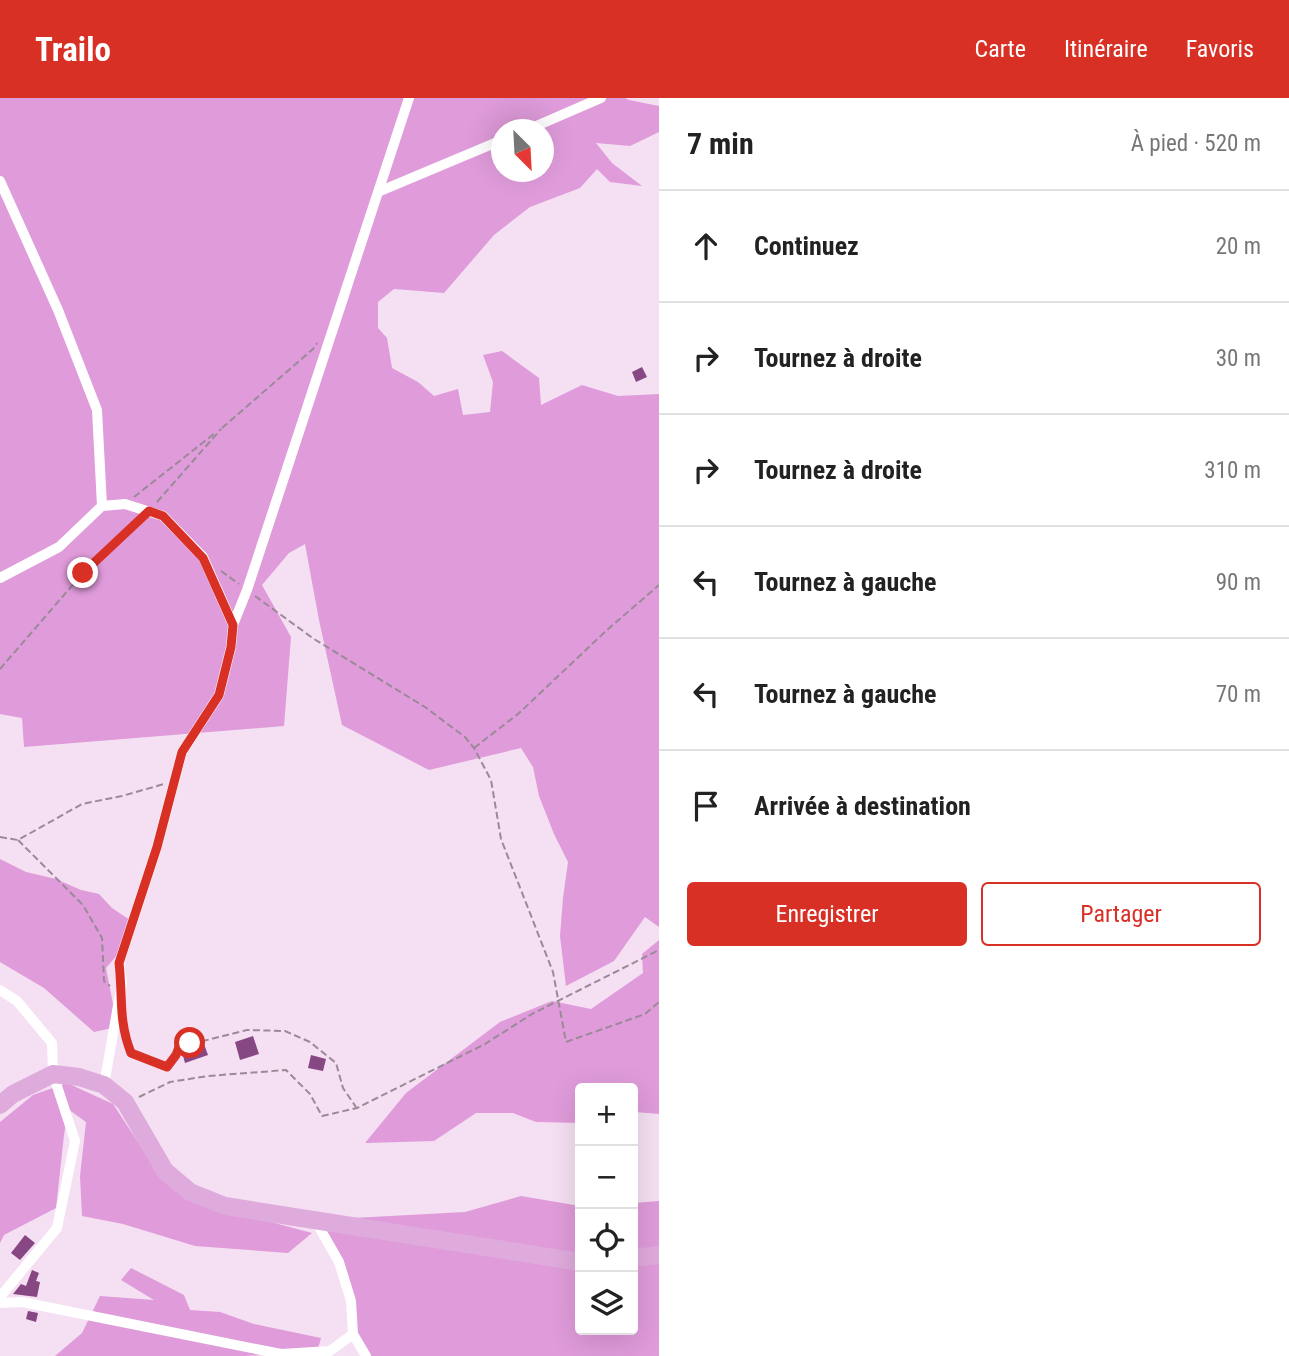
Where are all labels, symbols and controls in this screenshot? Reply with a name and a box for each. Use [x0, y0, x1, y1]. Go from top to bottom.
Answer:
text: Trailo [35, 30, 111, 69]
text: Carte [975, 35, 1026, 63]
text: Itinéraire [1064, 35, 1148, 63]
text: Favoris [1186, 35, 1254, 63]
north arrow [491, 119, 554, 182]
text: 7 min [687, 126, 754, 161]
text: À pied · 520 m [1131, 130, 1261, 157]
icon: ahead [687, 227, 725, 265]
text: Continuez [754, 231, 859, 261]
text: 20 m [1216, 233, 1261, 260]
icon: right [687, 339, 725, 377]
text: Tournez à droite [754, 343, 922, 373]
text: 30 m [1216, 345, 1261, 372]
icon: right [687, 451, 725, 489]
text: Tournez à droite [754, 455, 922, 485]
text: 310 m [1204, 457, 1261, 484]
route end [67, 557, 98, 588]
icon: left [687, 563, 725, 601]
text: Tournez à gauche [754, 567, 936, 597]
text: 90 m [1216, 569, 1261, 596]
icon: left [687, 675, 725, 713]
text: Tournez à gauche [754, 679, 936, 709]
text: 70 m [1216, 681, 1261, 708]
icon: arrive [687, 787, 725, 825]
text: Arrivée à destination [754, 791, 971, 821]
button: Enregistrer [687, 882, 967, 946]
button: Partager [981, 882, 1261, 946]
route start [174, 1027, 205, 1058]
map controls [575, 1083, 638, 1335]
button: + [575, 1083, 638, 1146]
button: − [575, 1146, 638, 1209]
button: locate [575, 1209, 638, 1272]
button: layers [575, 1272, 638, 1335]

